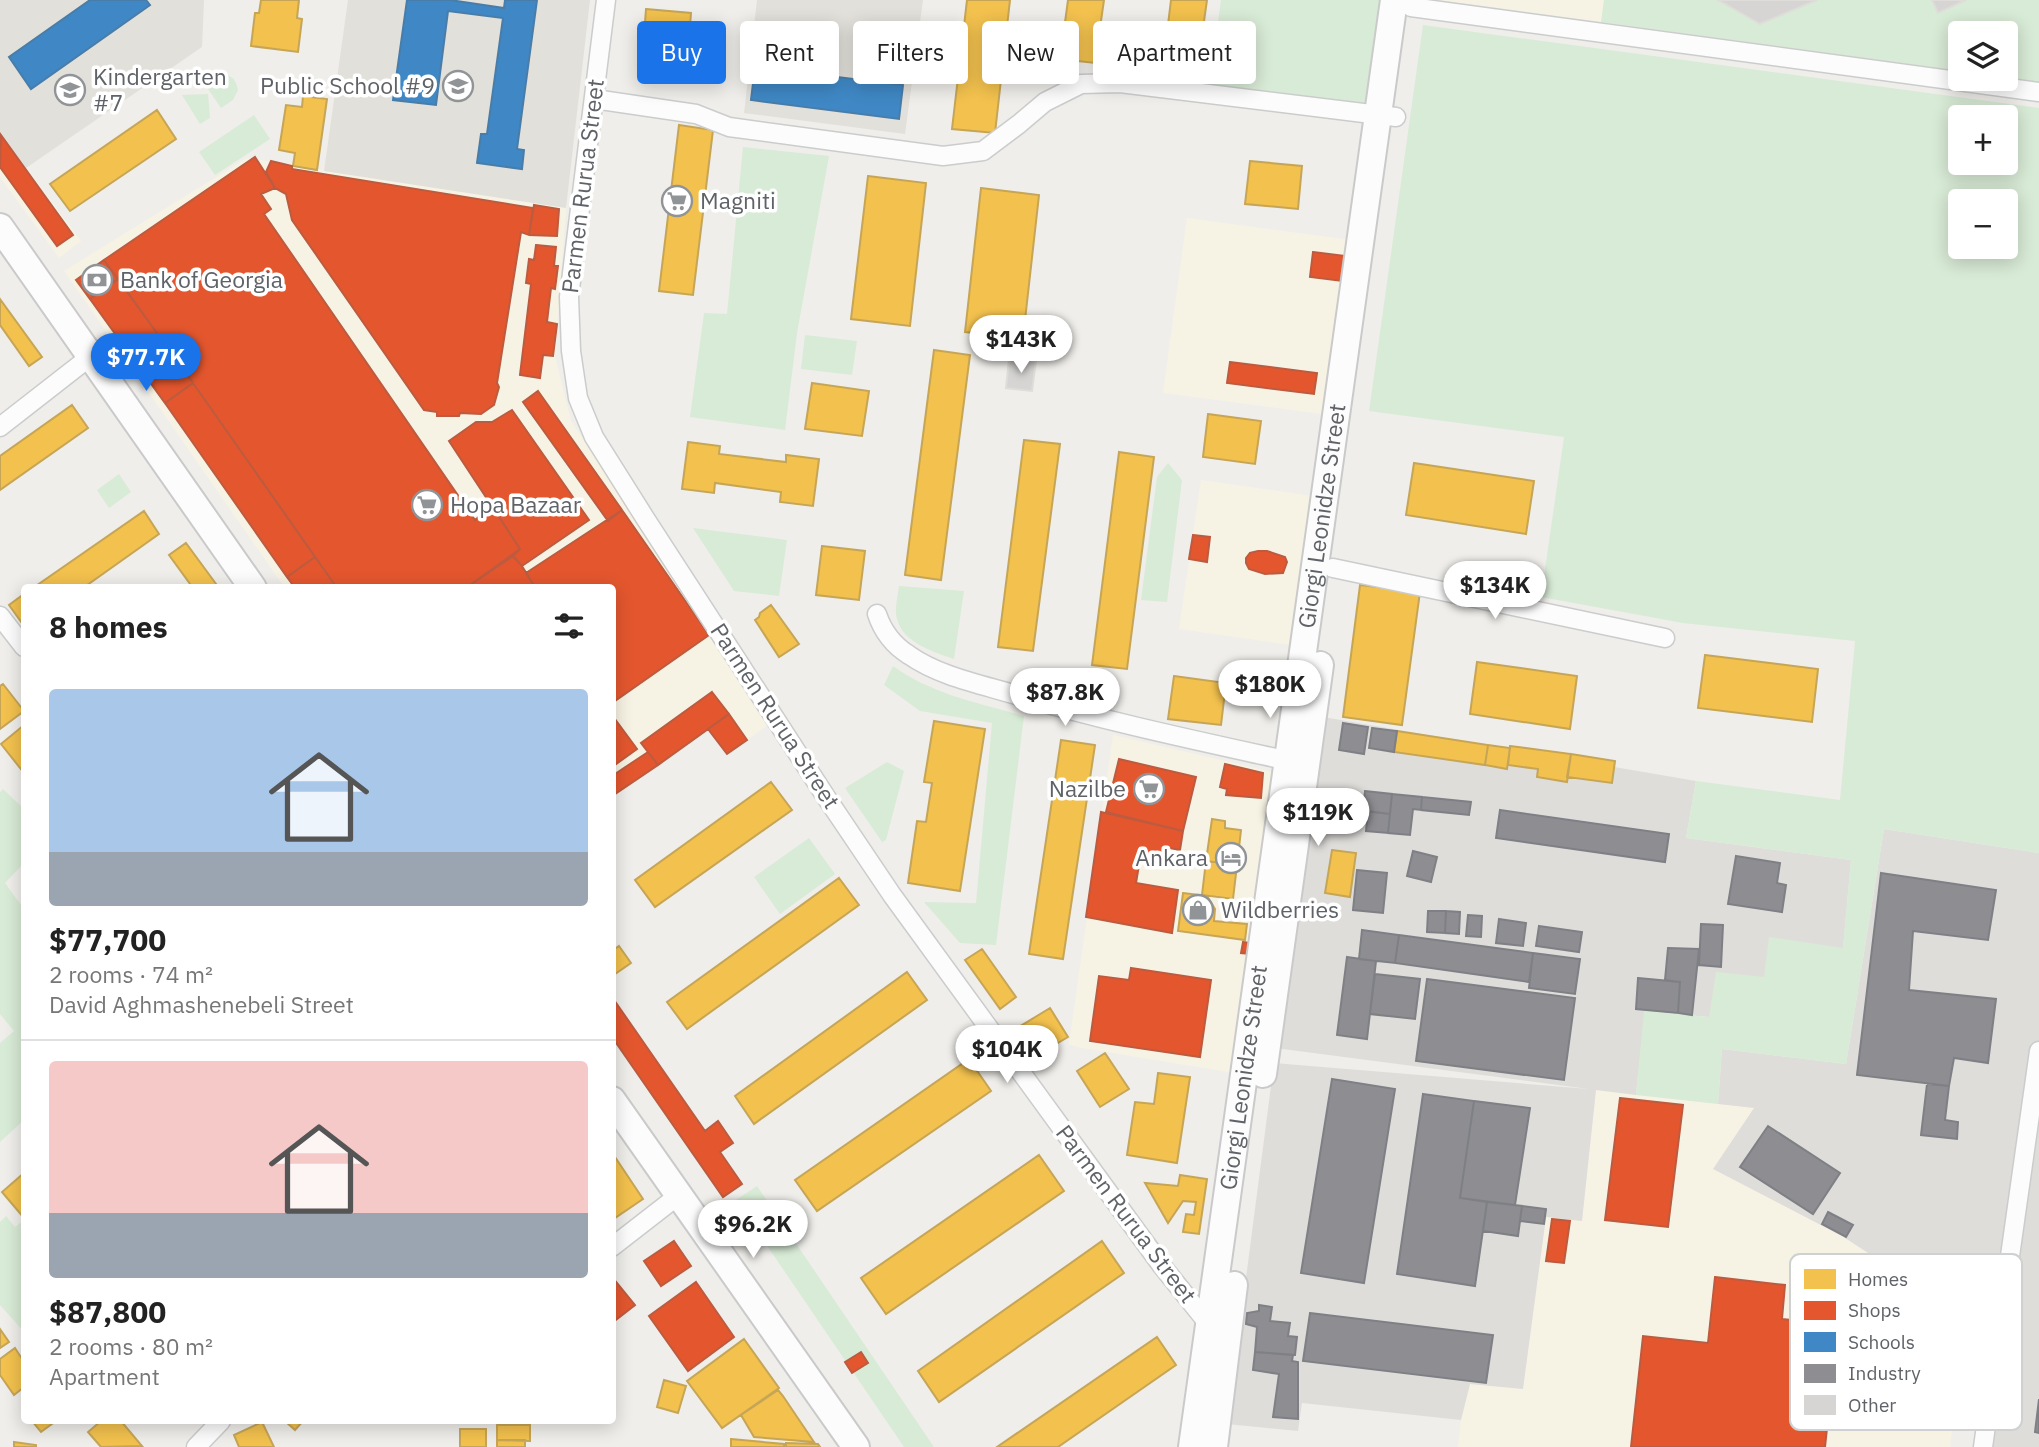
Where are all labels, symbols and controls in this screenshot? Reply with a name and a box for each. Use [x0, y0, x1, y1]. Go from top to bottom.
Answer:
chip: Buy [637, 21, 726, 84]
chip: Rent [740, 21, 839, 84]
chip: Filters [853, 21, 968, 84]
chip: New [982, 21, 1079, 84]
chip: Apartment [1093, 21, 1256, 84]
map controls [1948, 21, 2018, 259]
button: layers [1948, 21, 2018, 91]
place label: Kindergarten #7 [93, 61, 227, 117]
school or university icon: Public School #9 [441, 69, 475, 103]
place label: Public School #9 [260, 70, 435, 100]
school or university icon: Kindergarten #7 [53, 73, 87, 107]
street label: Parmen Rurua Street [554, 77, 610, 295]
button: + [1948, 105, 2018, 175]
supermarket icon: Magniti [660, 184, 694, 218]
place label: Magniti [700, 185, 776, 215]
button: − [1948, 189, 2018, 259]
bank icon: Bank of Georgia [80, 263, 114, 297]
place label: Bank of Georgia [120, 264, 283, 294]
pin: $143K [972, 316, 1070, 375]
text: $143K [985, 323, 1057, 353]
pin: $77.7K [89, 334, 203, 393]
text: $77.7K [107, 341, 185, 371]
street label: Giorgi Leonidze Street [1290, 402, 1351, 630]
supermarket icon: Hopa Bazaar [410, 488, 444, 522]
place label: Hopa Bazaar [450, 489, 582, 519]
pin: $134K [1446, 562, 1544, 621]
text: $134K [1459, 569, 1531, 599]
text: 8 homes [49, 607, 168, 646]
icon: filters [550, 607, 588, 645]
street label: Parmen Rurua Street [705, 617, 847, 814]
pin: $180K [1221, 660, 1319, 720]
pin: $87.8K [1008, 668, 1122, 728]
text: $180K [1234, 668, 1306, 698]
text: $87.8K [1026, 676, 1104, 706]
icon: home [256, 734, 382, 860]
supermarket icon: Nazilbe [1132, 772, 1166, 806]
place label: Nazilbe [1049, 773, 1126, 803]
pin: $119K [1269, 788, 1367, 848]
text: $119K [1282, 796, 1354, 826]
hotel icon: Ankara [1214, 841, 1248, 875]
place label: Ankara [1135, 842, 1208, 872]
shop icon: Wildberries [1181, 893, 1215, 927]
place label: Wildberries [1221, 894, 1339, 924]
text: $77,700 [49, 920, 166, 959]
text: 2 rooms · 74 m² [49, 959, 213, 989]
street label: Giorgi Leonidze Street [1212, 963, 1273, 1192]
text: David Aghmashenebeli Street [49, 989, 354, 1019]
pin: $104K [958, 1026, 1056, 1085]
text: $104K [971, 1033, 1043, 1063]
icon: home [256, 1106, 382, 1232]
street label: Parmen Rurua Street [1050, 1118, 1204, 1309]
pin: $96.2K [696, 1200, 810, 1260]
text: $96.2K [714, 1208, 792, 1238]
legend [1790, 1254, 2022, 1430]
text: Homes [1848, 1267, 1908, 1291]
text: $87,800 [49, 1292, 166, 1331]
text: Shops [1848, 1298, 1901, 1322]
text: Schools [1848, 1330, 1915, 1354]
text: 2 rooms · 80 m² [49, 1331, 213, 1361]
text: Apartment [49, 1361, 160, 1391]
text: Industry [1848, 1361, 1921, 1385]
text: Other [1848, 1393, 1896, 1417]

